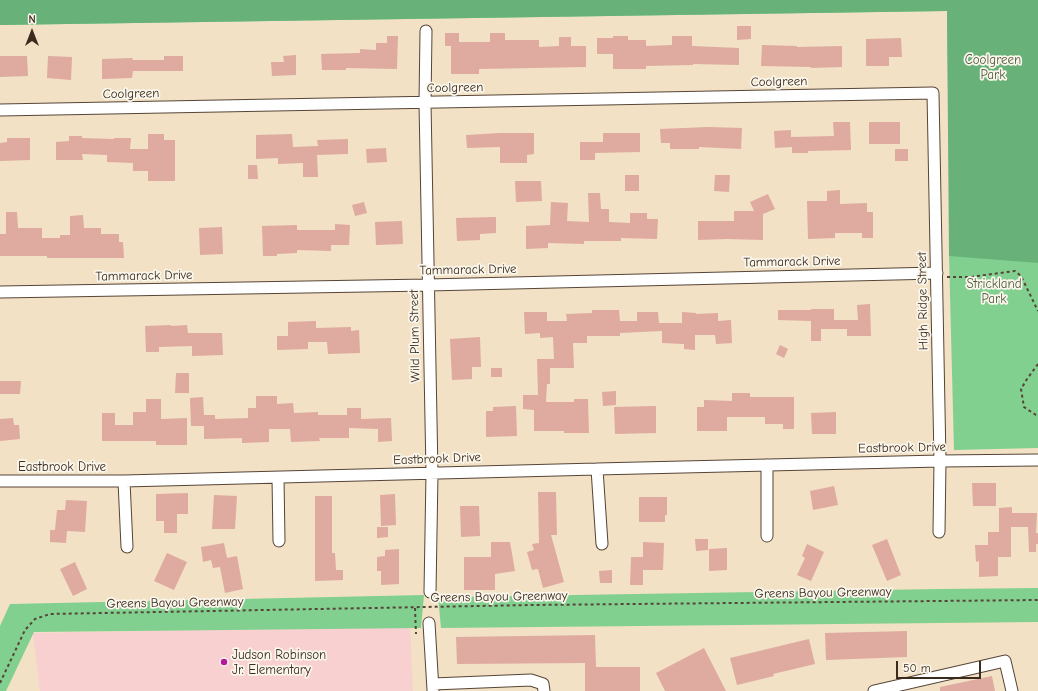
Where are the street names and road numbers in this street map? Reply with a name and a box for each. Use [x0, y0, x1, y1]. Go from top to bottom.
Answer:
street label: Coolgreen [751, 74, 807, 90]
street label: Coolgreen [427, 80, 483, 96]
street label: Coolgreen [103, 86, 159, 102]
street label: High Ridge Street [914, 252, 932, 350]
street label: Tammarack Drive [743, 253, 841, 271]
street label: Tammarack Drive [419, 261, 517, 279]
street label: Tammarack Drive [95, 267, 193, 285]
street label: Wild Plum Street [406, 290, 424, 382]
street label: Eastbrook Drive [858, 439, 946, 457]
street label: Eastbrook Drive [393, 450, 481, 468]
street label: Eastbrook Drive [18, 459, 106, 475]
street label: Greens Bayou Greenway [754, 584, 892, 602]
street label: Greens Bayou Greenway [430, 588, 568, 606]
street label: Greens Bayou Greenway [106, 594, 244, 612]

